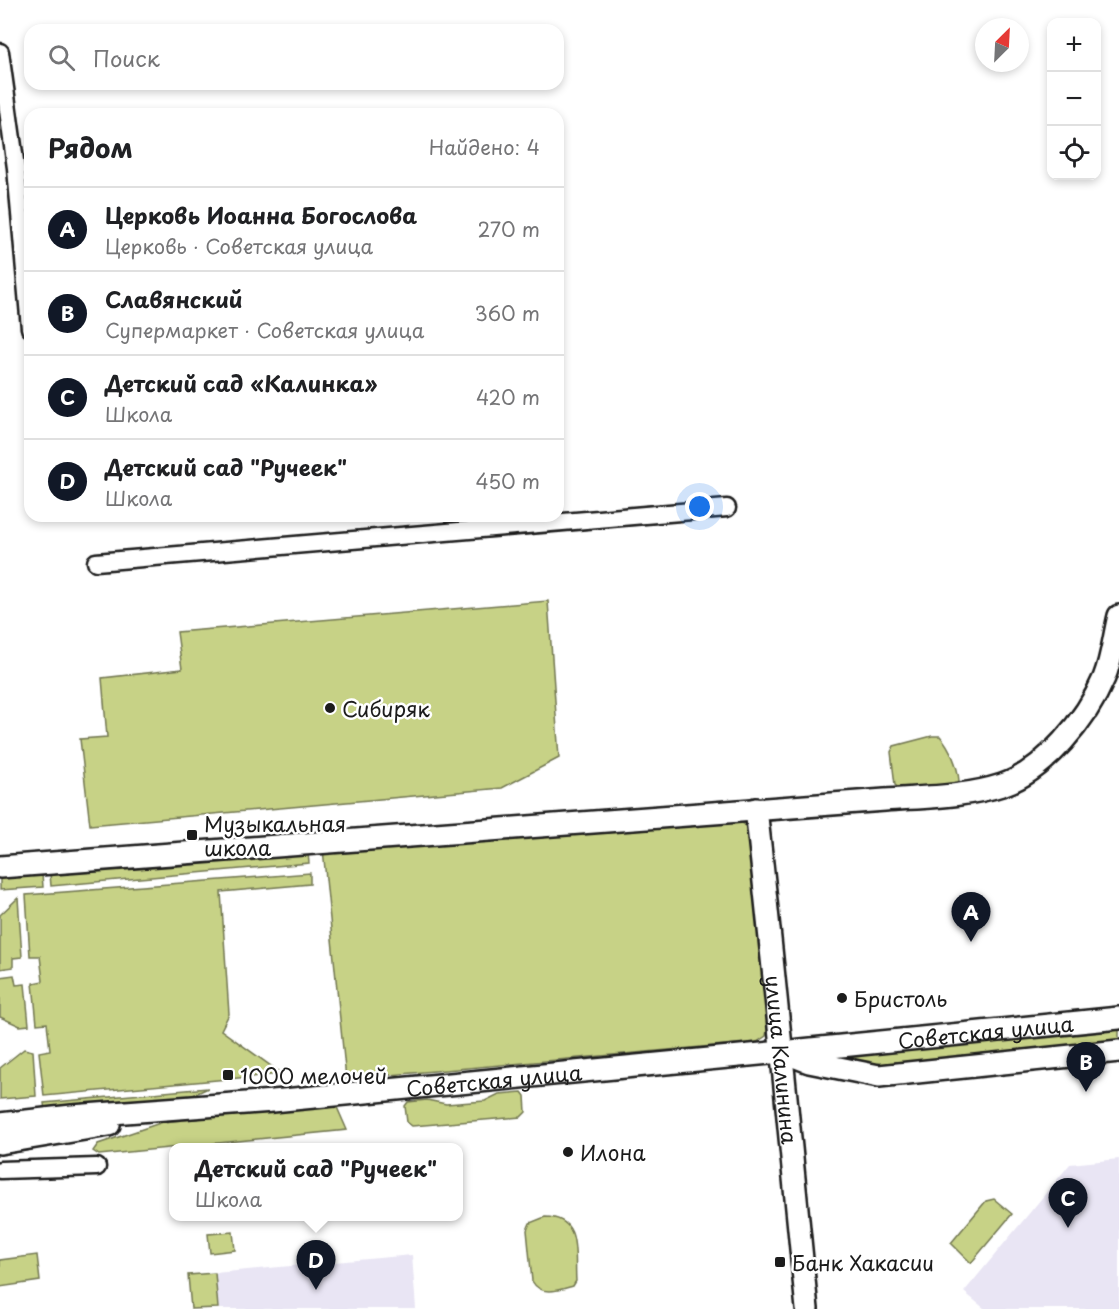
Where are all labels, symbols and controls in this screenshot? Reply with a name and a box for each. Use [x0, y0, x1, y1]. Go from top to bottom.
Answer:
north arrow [975, 18, 1029, 72]
map controls [1047, 18, 1101, 180]
button: + [1047, 18, 1101, 72]
search box [24, 24, 564, 90]
icon: search [45, 41, 78, 74]
text: Поиск [93, 41, 160, 74]
button: − [1047, 72, 1101, 126]
button: locate [1047, 126, 1101, 180]
text: Рядом [48, 128, 133, 167]
text: Найдено: 4 [429, 132, 540, 162]
text: Церковь Иоанна Богослова [105, 198, 417, 231]
text: A [60, 214, 75, 244]
text: 270 m [477, 214, 540, 244]
text: Церковь · Советская улица [105, 231, 373, 261]
text: Славянский [105, 282, 243, 315]
text: B [61, 298, 74, 328]
text: 360 m [474, 298, 540, 328]
text: Супермаркет · Советская улица [105, 315, 424, 345]
text: Детский сад «Калинка» [105, 366, 377, 399]
text: C [60, 382, 75, 412]
text: 420 m [476, 382, 540, 412]
text: Школа [105, 399, 172, 429]
text: Детский сад "Ручеек" [105, 450, 347, 483]
text: D [60, 466, 75, 496]
text: 450 m [475, 466, 540, 496]
text: Школа [105, 483, 172, 513]
your location [685, 492, 714, 521]
place label: Сибиряк [342, 692, 431, 724]
marker: Сибиряк [323, 701, 337, 715]
place label: Музыкальная школа [204, 807, 346, 863]
marker: Музыкальная школа [185, 828, 199, 842]
pin: A [952, 892, 990, 942]
street label: улица Калинина [758, 974, 807, 1146]
place label: Бристоль [854, 982, 947, 1014]
marker: Бристоль [835, 991, 849, 1005]
street label: Советская улица [896, 1007, 1076, 1056]
pin: B [1066, 1042, 1106, 1092]
street label: Советская улица [405, 1055, 584, 1104]
place label: 1000 мелочей [240, 1059, 387, 1091]
marker: 1000 мелочей [221, 1068, 235, 1082]
place label: Илона [580, 1136, 646, 1168]
popup [169, 1143, 463, 1221]
marker: Илона [561, 1145, 575, 1159]
text: Детский сад "Ручеек" [195, 1151, 437, 1184]
pin: C [1048, 1178, 1088, 1228]
text: Школа [195, 1184, 262, 1214]
pin: D [296, 1240, 336, 1290]
place label: Банк Хакасии [792, 1246, 934, 1278]
marker: Банк Хакасии [773, 1255, 787, 1269]

